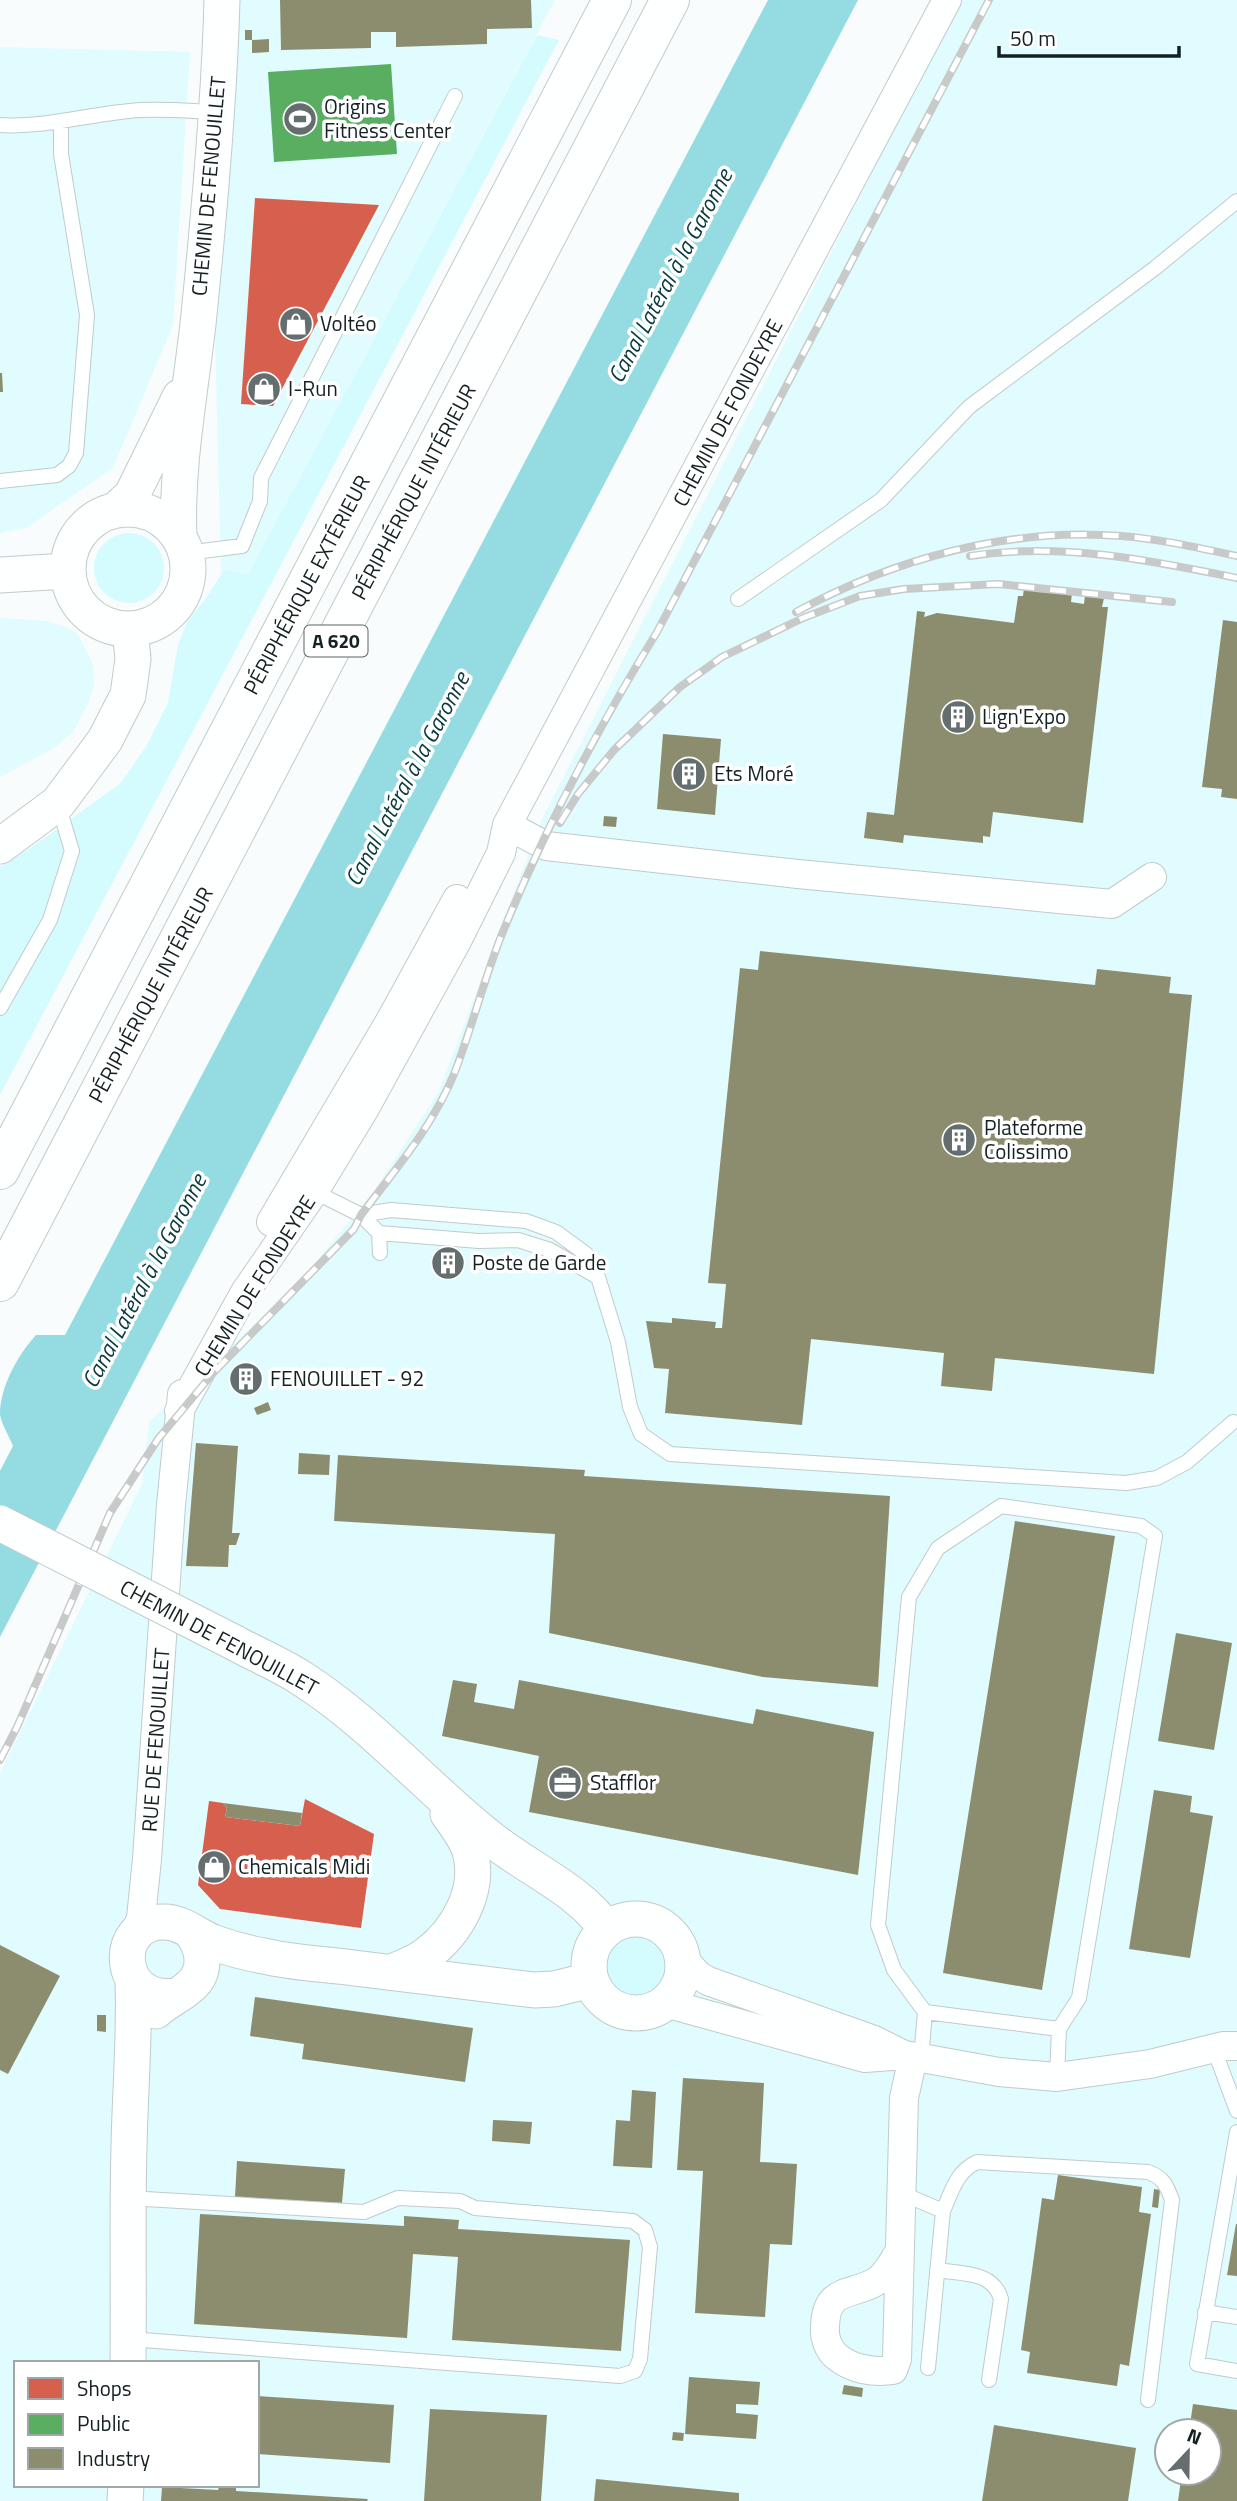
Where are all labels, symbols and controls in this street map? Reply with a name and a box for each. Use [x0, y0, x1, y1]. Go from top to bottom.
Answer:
scale bar [999, 14, 1179, 58]
text: 50 m [1010, 22, 1056, 54]
street label: CHEMIN DE FENOUILLET [182, 75, 234, 297]
place label: Origins Fitness Center [324, 90, 451, 146]
sports icon: Origins Fitness Center [281, 100, 319, 138]
water label: Canal Latéral à la Garonne [598, 161, 742, 389]
shop icon: Voltéo [277, 305, 315, 343]
place label: Voltéo [320, 307, 377, 339]
street label: CHEMIN DE FONDEYRE [664, 313, 790, 512]
shop icon: I-Run [245, 370, 283, 408]
place label: I-Run [288, 372, 338, 404]
street label: PÉRIPHÉRIQUE INTÉRIEUR [343, 378, 484, 605]
street label: PÉRIPHÉRIQUE EXTÉRIEUR [235, 469, 378, 700]
road number: A 620 [304, 626, 368, 656]
water label: Canal Latéral à la Garonne [335, 664, 479, 892]
building icon: Lign'Expo [939, 698, 977, 736]
place label: Lign'Expo [982, 700, 1066, 732]
building icon: Ets Moré [670, 755, 708, 793]
place label: Ets Moré [714, 757, 794, 789]
street label: PÉRIPHÉRIQUE INTÉRIEUR [80, 881, 221, 1108]
place label: Plateforme Colissimo [984, 1111, 1083, 1167]
building icon: Plateforme Colissimo [940, 1121, 978, 1159]
water label: Canal Latéral à la Garonne [72, 1166, 216, 1394]
street label: CHEMIN DE FONDEYRE [185, 1189, 323, 1382]
building icon: Poste de Garde [429, 1244, 467, 1282]
place label: Poste de Garde [472, 1246, 606, 1278]
building icon: FENOUILLET - 92 [227, 1360, 265, 1398]
place label: FENOUILLET - 92 [270, 1362, 424, 1394]
street label: CHEMIN DE FENOUILLET [114, 1571, 324, 1703]
street label: RUE DE FENOUILLET [133, 1647, 177, 1833]
office icon: Stafflor [546, 1764, 584, 1802]
place label: Stafflor [590, 1766, 656, 1798]
shop icon: Chemicals Midi [195, 1848, 233, 1886]
place label: Chemicals Midi [238, 1850, 370, 1882]
legend [14, 2361, 259, 2487]
text: Shops [77, 2372, 132, 2404]
text: Public [77, 2407, 130, 2439]
north arrow [1153, 2417, 1223, 2487]
text: N [1183, 2420, 1206, 2452]
text: Industry [77, 2442, 150, 2474]

